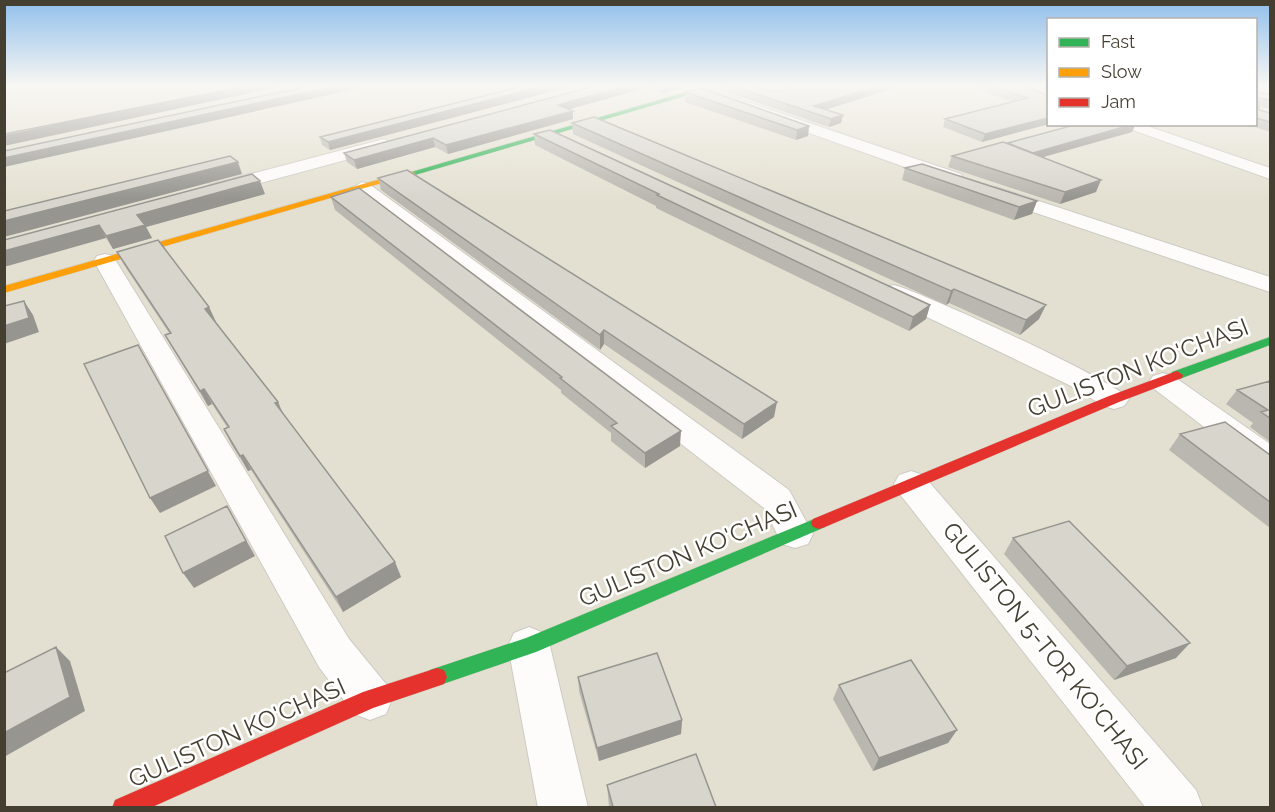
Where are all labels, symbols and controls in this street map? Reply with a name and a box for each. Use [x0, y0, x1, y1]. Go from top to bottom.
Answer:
legend [1047, 18, 1257, 126]
text: Fast [1101, 31, 1135, 52]
text: Slow [1101, 61, 1142, 82]
text: Jam [1101, 91, 1136, 112]
street label: GULISTON KO'CHASI [1023, 312, 1252, 423]
street label: GULISTON KO'CHASI [574, 494, 801, 613]
street label: GULISTON 5-TOR KO'CHASI [937, 516, 1154, 775]
street label: GULISTON KO'CHASI [124, 672, 350, 793]

